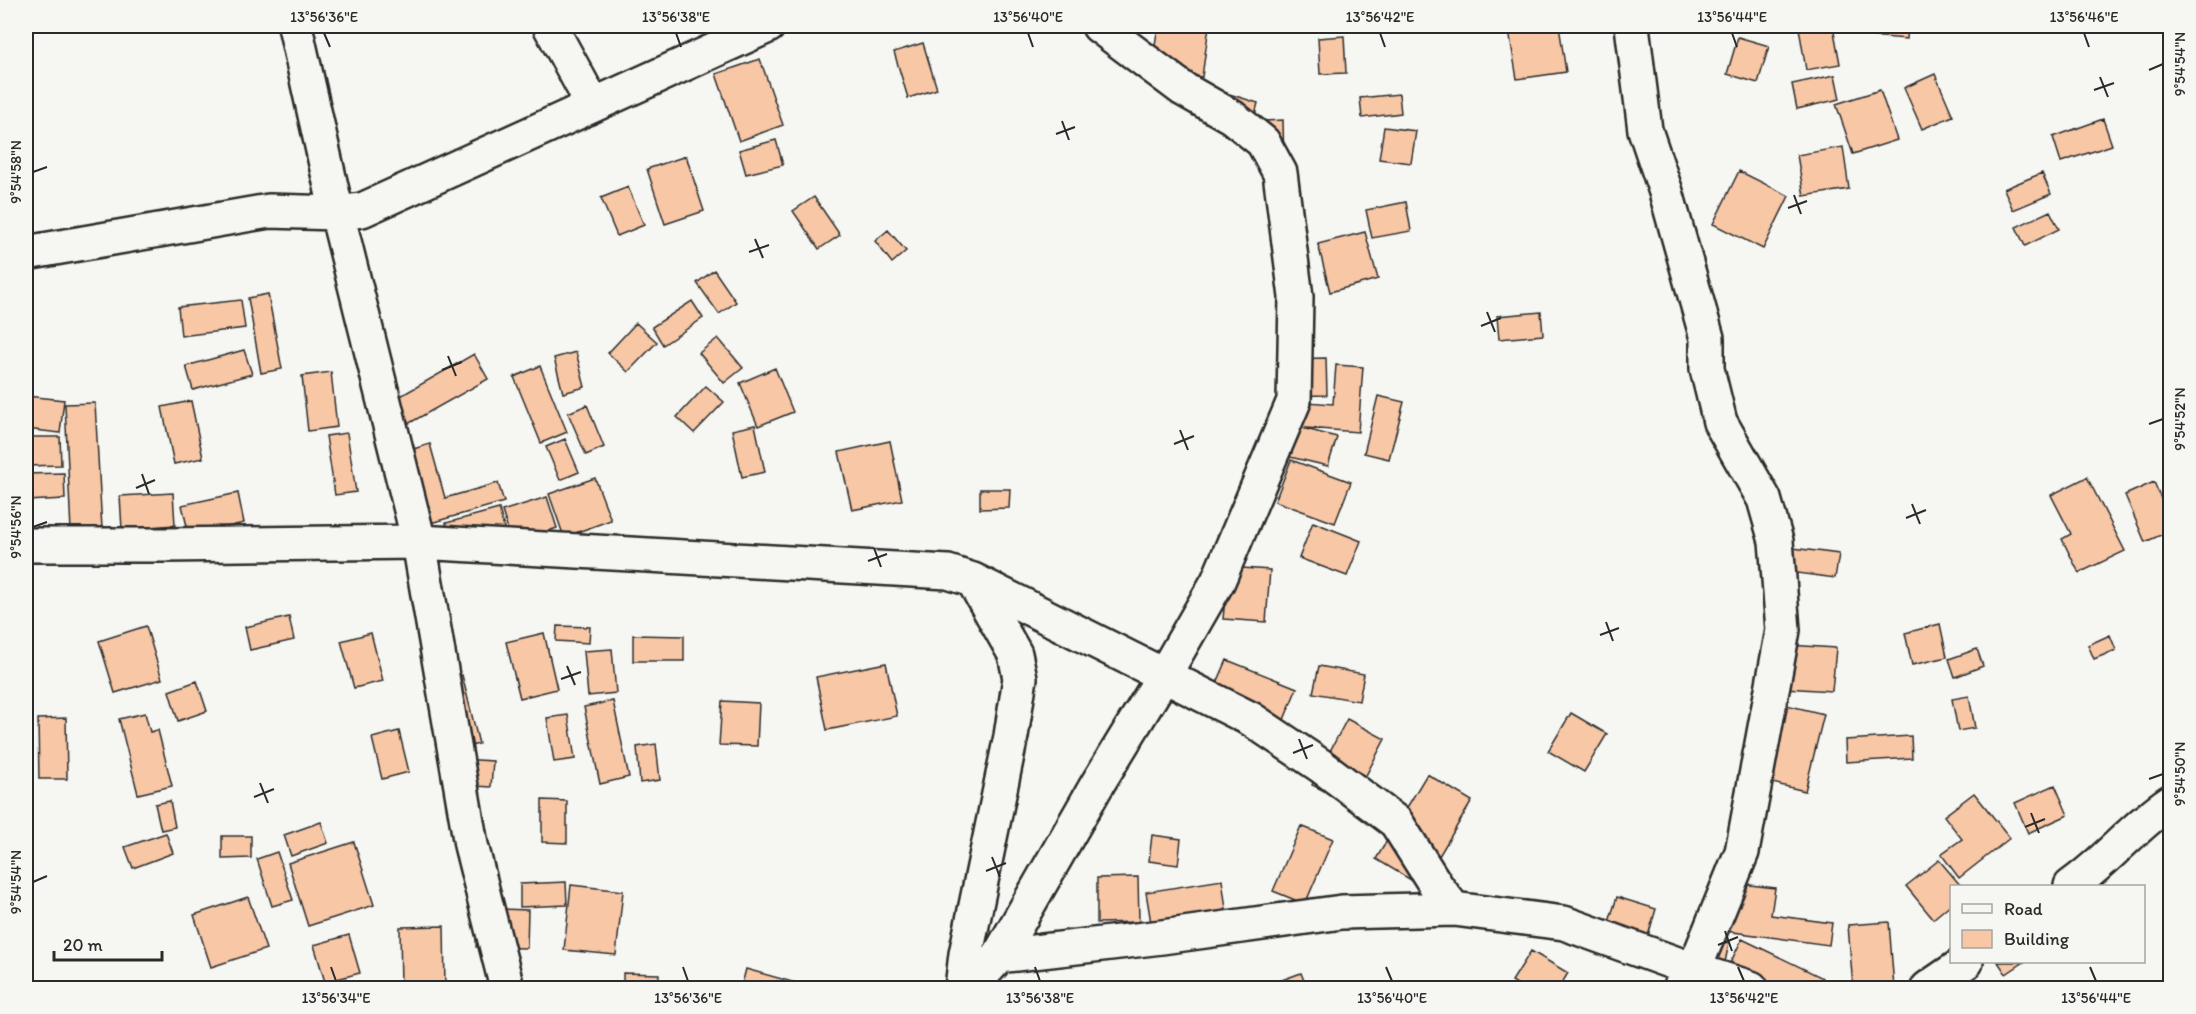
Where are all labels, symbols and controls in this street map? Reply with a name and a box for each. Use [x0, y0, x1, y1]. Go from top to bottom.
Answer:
text: 13°56'36"E [290, 8, 358, 26]
text: 13°56'38"E [642, 8, 710, 26]
text: 13°56'40"E [993, 8, 1063, 26]
text: 13°56'42"E [1346, 8, 1414, 26]
text: 13°56'44"E [1697, 8, 1767, 26]
text: 13°56'46"E [2050, 8, 2118, 26]
text: 9°54'54"N [2171, 32, 2189, 96]
text: 9°54'58"N [7, 140, 25, 204]
text: 9°54'52"N [2171, 387, 2189, 451]
text: 9°54'56"N [7, 495, 25, 559]
text: 9°54'50"N [2171, 742, 2189, 806]
text: 9°54'54"N [7, 850, 25, 914]
legend [1950, 885, 2145, 963]
text: Road [2004, 898, 2043, 920]
scale bar [54, 924, 162, 962]
text: Building [2004, 928, 2070, 950]
text: 20 m [63, 934, 103, 956]
text: 13°56'34"E [301, 989, 371, 1007]
text: 13°56'36"E [654, 989, 722, 1007]
text: 13°56'38"E [1006, 989, 1074, 1007]
text: 13°56'40"E [1357, 989, 1427, 1007]
text: 13°56'42"E [1710, 989, 1778, 1007]
text: 13°56'44"E [2061, 989, 2131, 1007]

